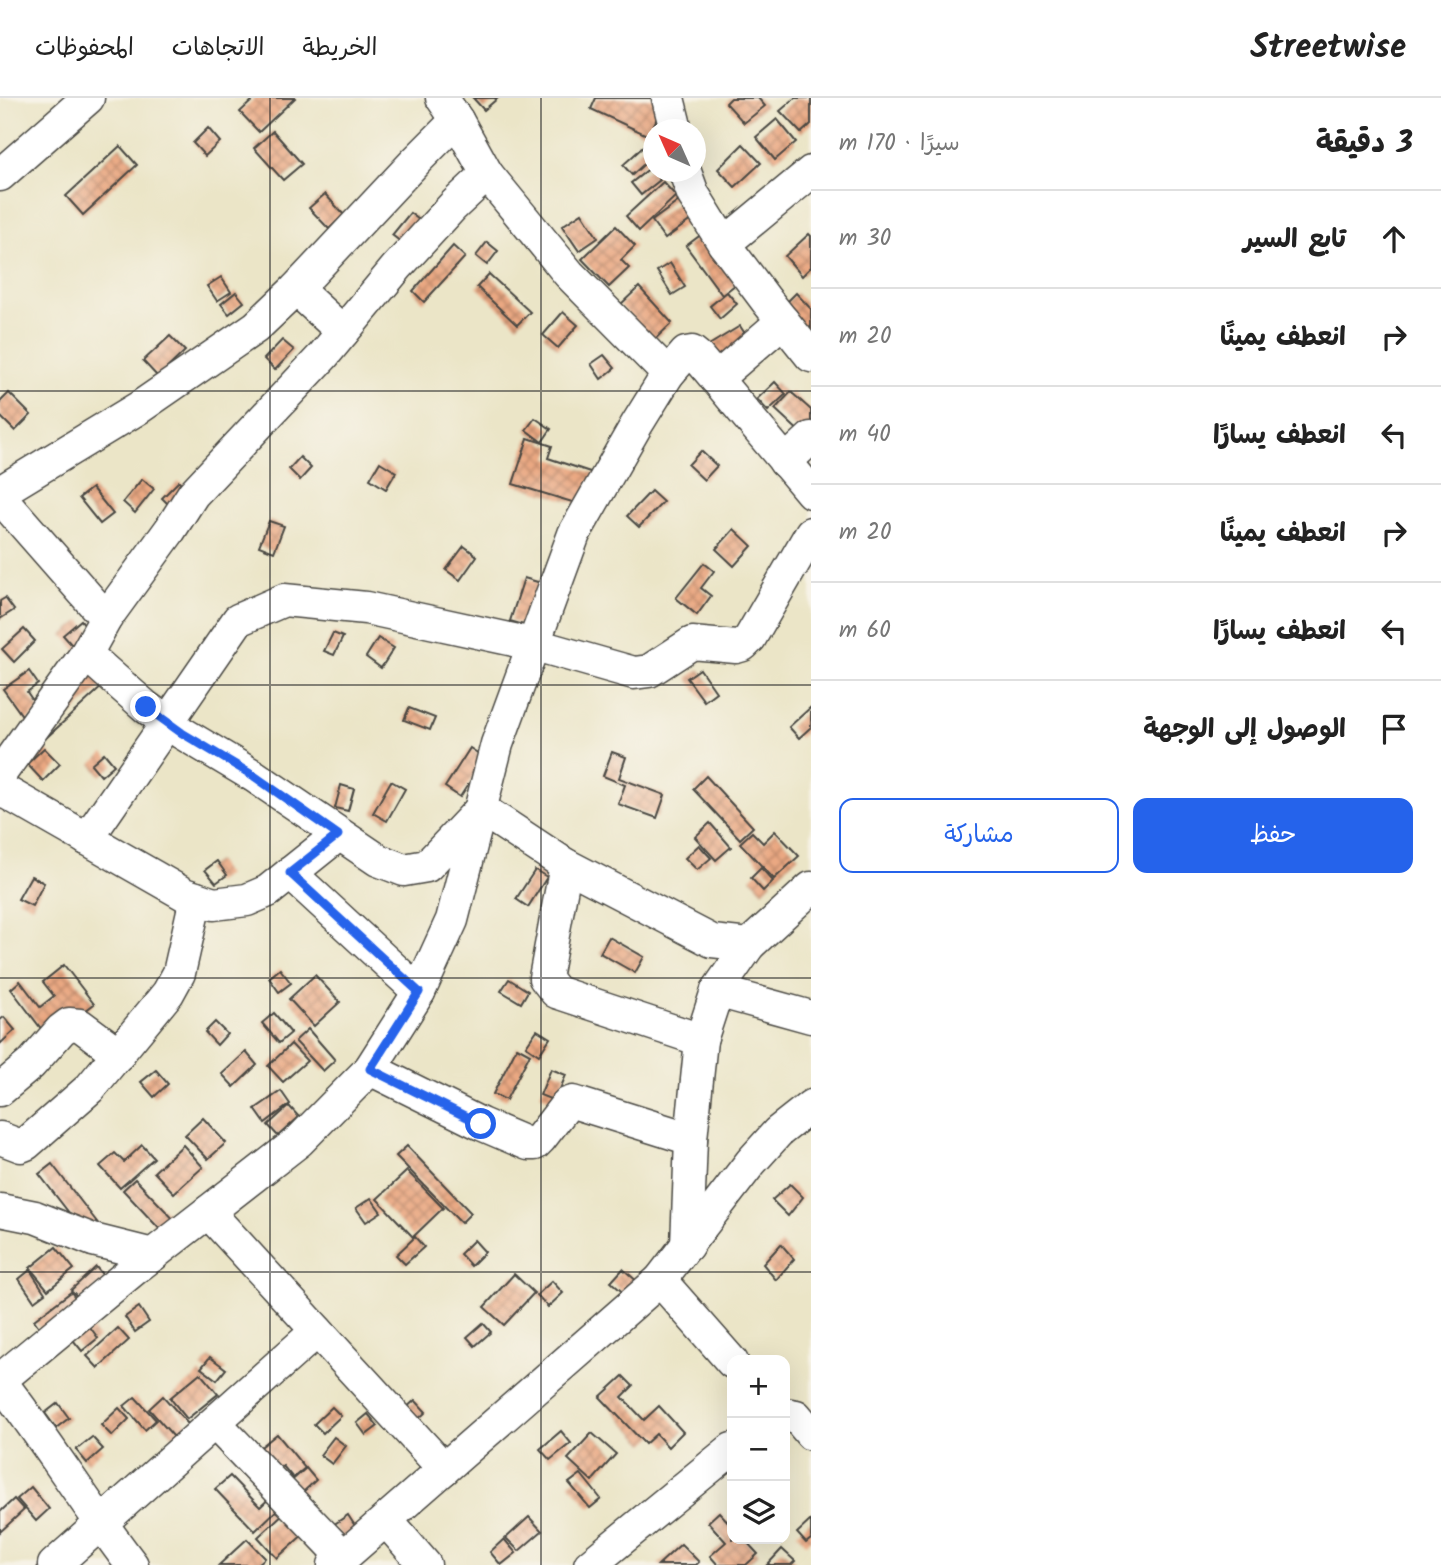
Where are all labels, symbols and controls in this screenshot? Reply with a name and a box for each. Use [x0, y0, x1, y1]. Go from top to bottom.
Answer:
text: Streetwise [1250, 22, 1406, 75]
text: المحفوظات [35, 29, 134, 68]
text: الاتجاهات [172, 29, 265, 68]
text: الخريطة [303, 29, 377, 68]
north arrow [643, 119, 706, 182]
text: 3 دقيقة [1316, 120, 1413, 168]
text: سيرًا · 170 m [839, 126, 960, 162]
text: تابع السير [1243, 219, 1346, 261]
icon: ahead [1375, 220, 1413, 258]
text: 30 m [839, 221, 891, 257]
text: انعطف يمينًا [1220, 317, 1346, 359]
icon: right [1375, 318, 1413, 356]
text: 20 m [839, 319, 891, 355]
text: انعطف يسارًا [1213, 415, 1346, 457]
icon: left [1375, 416, 1413, 454]
text: 40 m [839, 417, 891, 453]
text: انعطف يمينًا [1220, 513, 1346, 555]
icon: right [1375, 514, 1413, 552]
text: 20 m [839, 515, 891, 551]
text: انعطف يسارًا [1213, 611, 1346, 653]
icon: left [1375, 612, 1413, 650]
text: 60 m [839, 613, 891, 649]
route end [130, 691, 161, 722]
text: الوصول إلى الوجهة [1143, 709, 1346, 751]
icon: arrive [1375, 710, 1413, 748]
button: مشاركة [839, 798, 1119, 873]
button: حفظ [1133, 798, 1413, 873]
route start [465, 1108, 496, 1139]
map controls [727, 1355, 790, 1544]
button: + [727, 1355, 790, 1418]
button: − [727, 1418, 790, 1481]
button: layers [727, 1481, 790, 1544]

